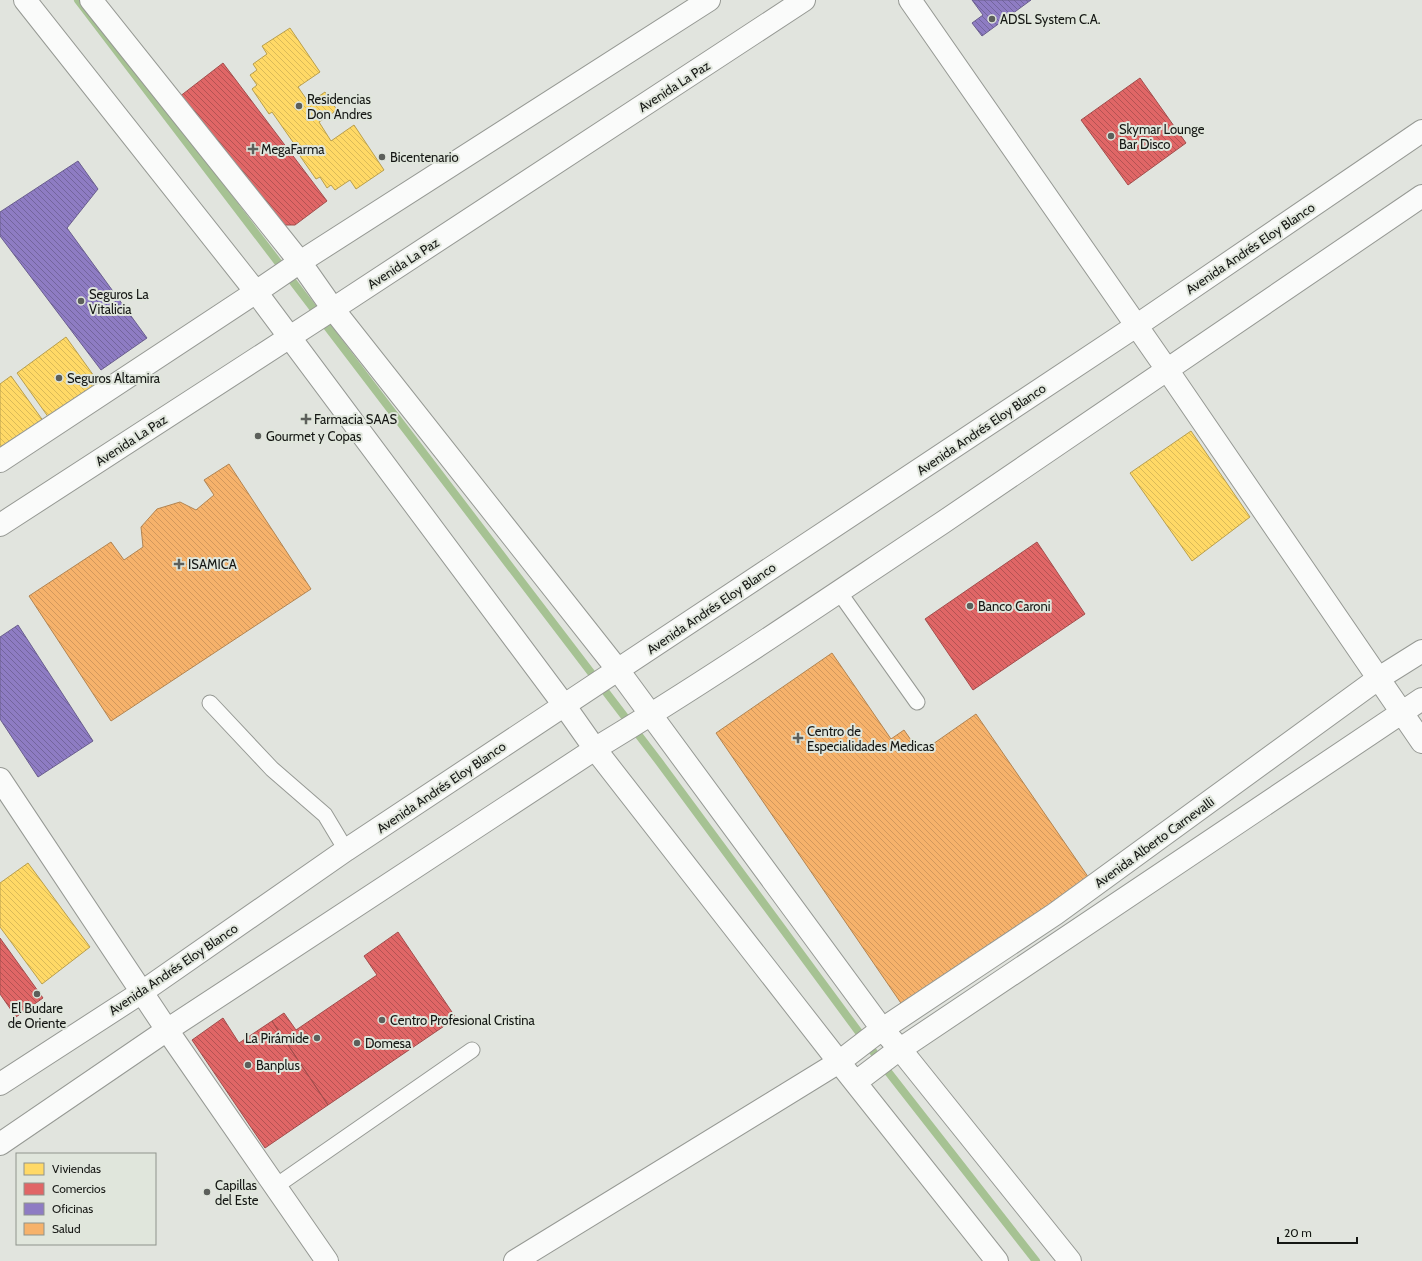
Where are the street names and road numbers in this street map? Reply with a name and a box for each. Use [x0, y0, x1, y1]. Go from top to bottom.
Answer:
street label: Avenida La Paz [635, 57, 713, 115]
street label: Avenida Andrés Eloy Blanco [1182, 199, 1318, 297]
street label: Avenida La Paz [364, 234, 442, 292]
street label: Avenida Andrés Eloy Blanco [913, 380, 1049, 478]
street label: Avenida La Paz [92, 411, 170, 469]
street label: Avenida Andrés Eloy Blanco [643, 559, 779, 657]
street label: Avenida Andrés Eloy Blanco [373, 738, 509, 836]
street label: Avenida Alberto Carnevalli [1091, 793, 1217, 891]
street label: Avenida Andrés Eloy Blanco [105, 920, 241, 1018]

